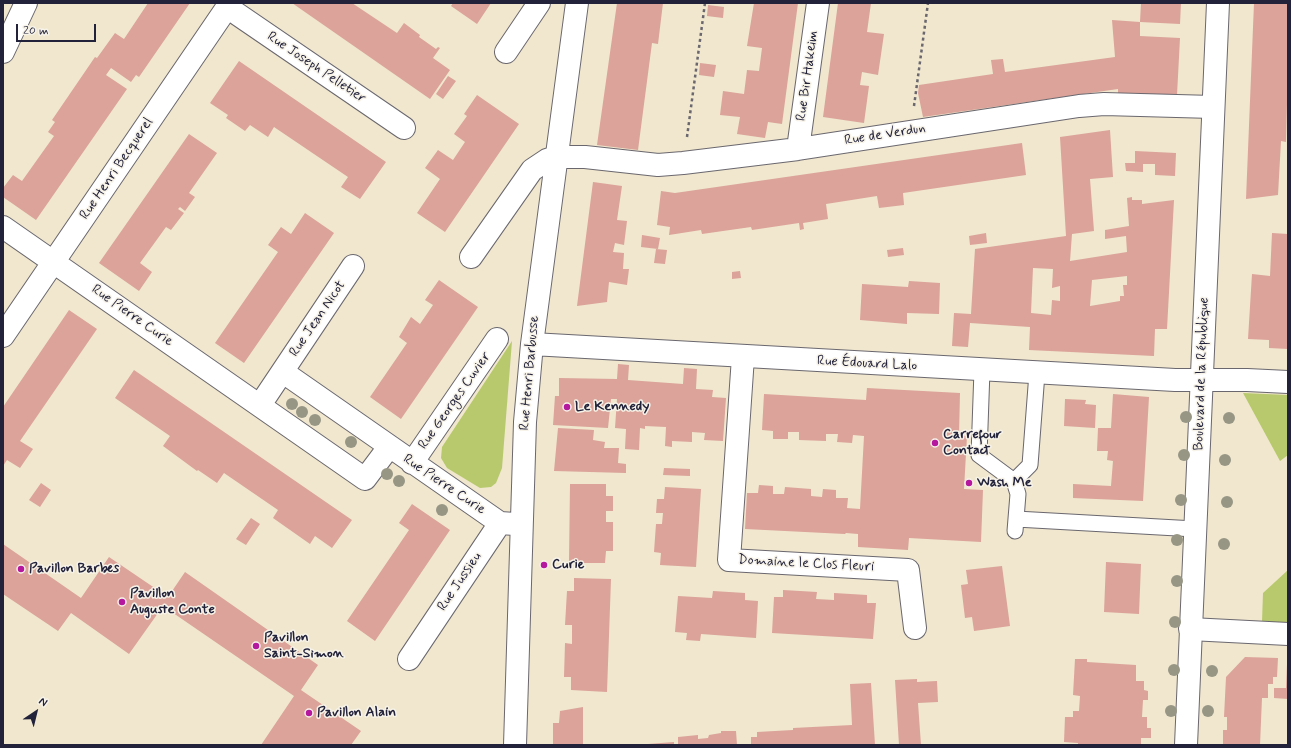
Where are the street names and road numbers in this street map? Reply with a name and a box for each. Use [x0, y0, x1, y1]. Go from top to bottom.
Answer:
street label: Rue Joseph Pelletier [263, 29, 369, 107]
street label: Rue Bir Hakeim [793, 30, 823, 122]
street label: Rue Henri Becquerel [77, 115, 157, 223]
street label: Rue de Verdun [843, 120, 927, 150]
street label: Rue Jean Nicot [286, 278, 350, 360]
street label: Rue Pierre Curie [88, 282, 176, 350]
street label: Boulevard de la République [1191, 297, 1213, 451]
street label: Rue Henri Barbusse [517, 315, 543, 431]
street label: Rue Georges Cuvier [415, 349, 495, 453]
street label: Rue Édouard Lalo [817, 353, 917, 375]
street label: Rue Pierre Curie [399, 451, 489, 519]
street label: Rue Jussieu [434, 549, 486, 615]
street label: Domaine le Clos Fleuri [738, 552, 874, 576]

